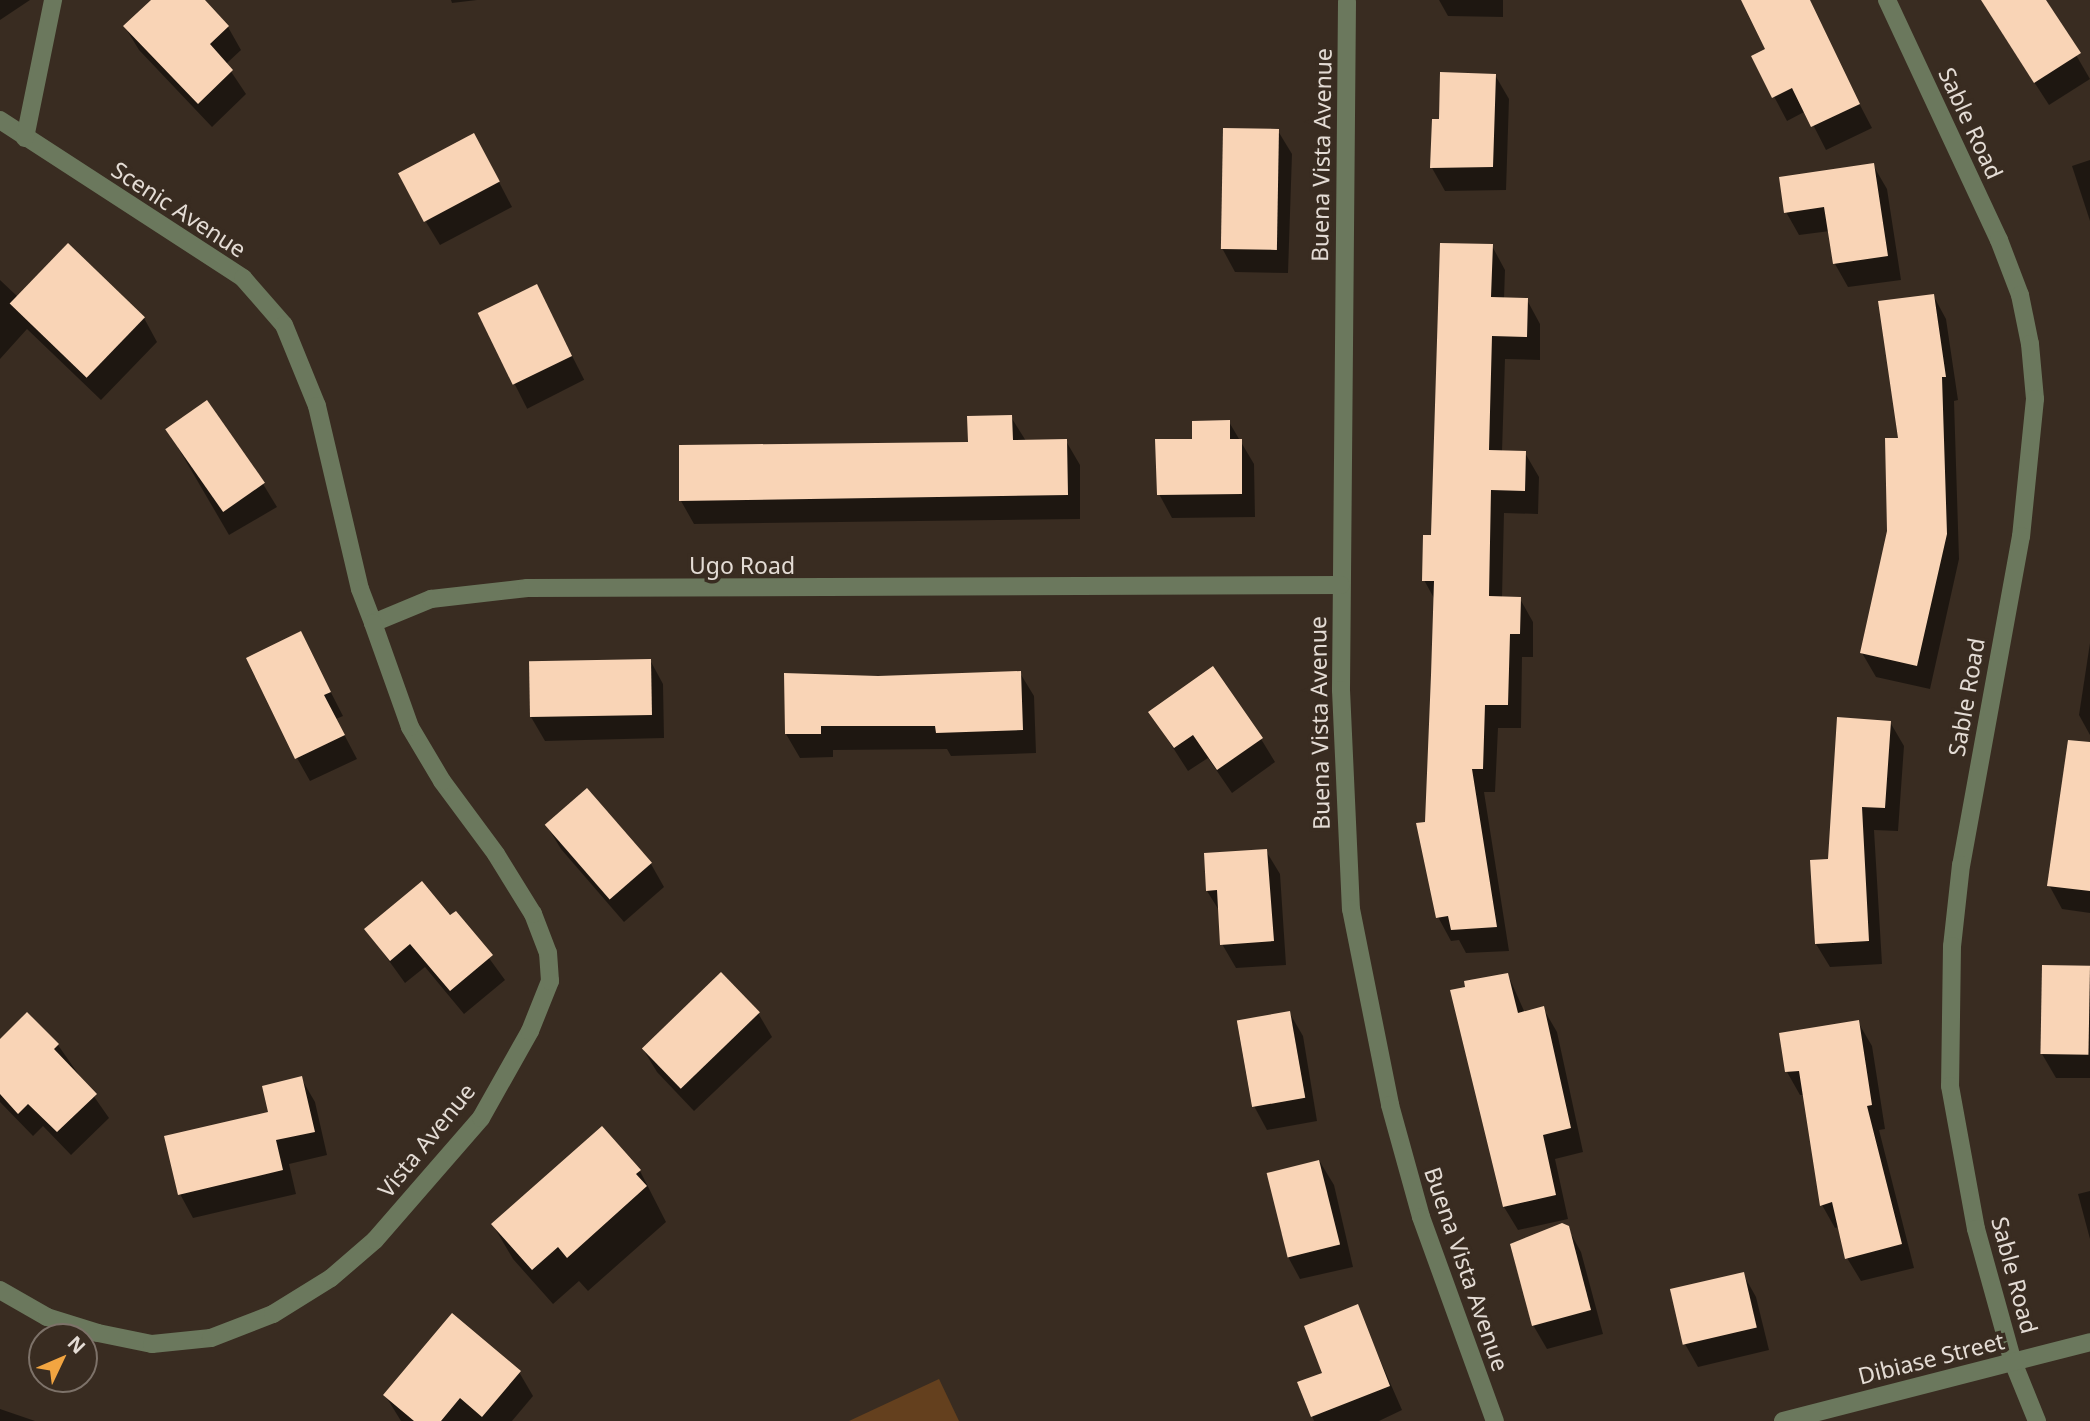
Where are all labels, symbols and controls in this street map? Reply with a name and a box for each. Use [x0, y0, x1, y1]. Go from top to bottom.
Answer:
street label: Buena Vista Avenue [1305, 48, 1337, 262]
street label: Sable Road [1933, 63, 2009, 183]
street label: Scenic Avenue [107, 155, 251, 263]
street label: Ugo Road [689, 551, 795, 579]
street label: Buena Vista Avenue [1303, 616, 1335, 830]
street label: Sable Road [1942, 636, 1990, 758]
street label: Vista Avenue [372, 1077, 480, 1203]
street label: Buena Vista Avenue [1419, 1163, 1515, 1375]
street label: Sable Road [1986, 1214, 2044, 1336]
north arrow [28, 1323, 98, 1393]
street label: Dibiase Street [1855, 1326, 2007, 1390]
text: N [62, 1330, 91, 1359]

